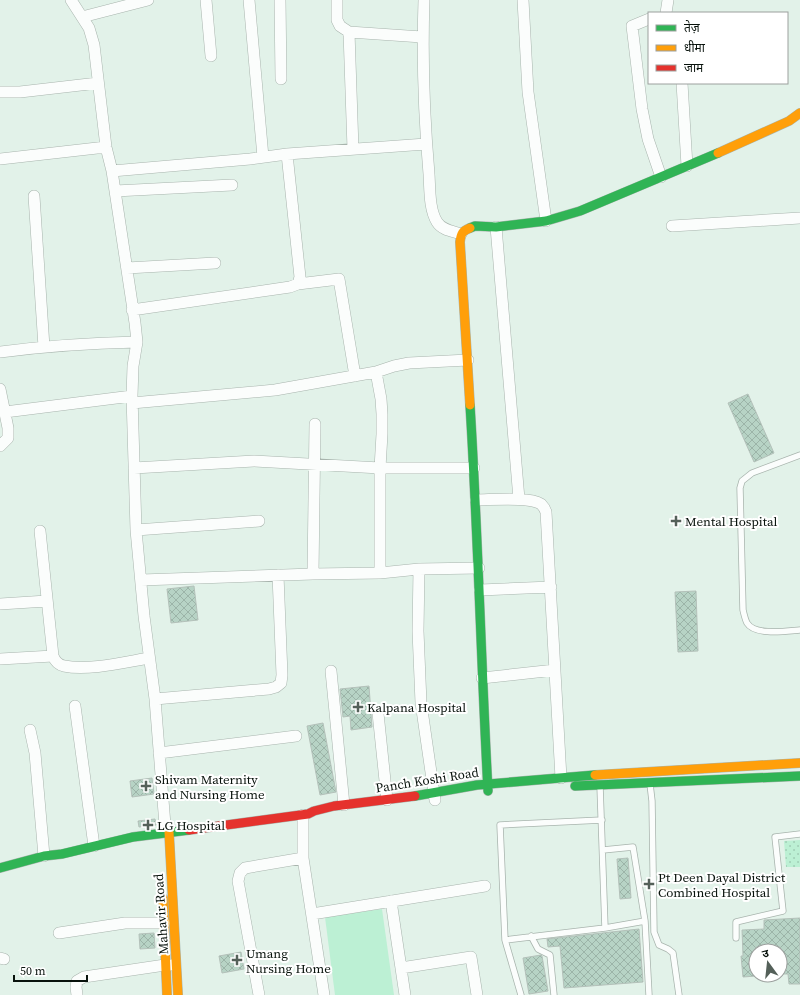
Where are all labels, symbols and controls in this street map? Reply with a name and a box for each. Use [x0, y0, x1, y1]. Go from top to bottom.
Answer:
legend [648, 12, 788, 84]
text: तेज़ [684, 20, 701, 36]
text: धीमा [684, 40, 706, 56]
text: जाम [684, 60, 704, 76]
place label: Mental Hospital [685, 513, 778, 530]
marker: Mental Hospital [670, 515, 682, 527]
place label: Kalpana Hospital [367, 699, 466, 716]
marker: Kalpana Hospital [352, 701, 364, 713]
street label: Panch Koshi Road [374, 763, 480, 797]
place label: Shivam Maternity and Nursing Home [155, 771, 265, 803]
marker: Shivam Maternity and Nursing Home [140, 780, 152, 792]
place label: LG Hospital [157, 817, 225, 834]
marker: LG Hospital [142, 819, 154, 831]
place label: Pt Deen Dayal District Combined Hospital [658, 869, 786, 901]
street label: Mahavir Road [150, 873, 172, 955]
marker: Pt Deen Dayal District Combined Hospital [643, 878, 655, 890]
north arrow [748, 943, 788, 983]
place label: Umang Nursing Home [246, 945, 331, 977]
text: उ [760, 946, 771, 962]
marker: Umang Nursing Home [231, 954, 243, 966]
scale bar [14, 957, 87, 983]
text: 50 m [20, 963, 46, 979]

